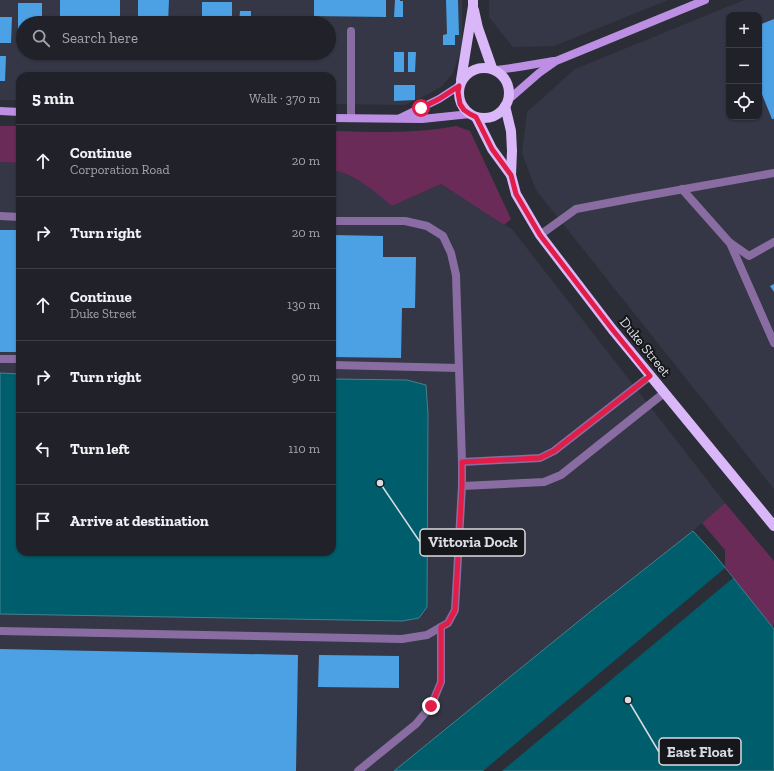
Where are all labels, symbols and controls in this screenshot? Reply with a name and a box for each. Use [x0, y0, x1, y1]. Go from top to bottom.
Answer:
map controls [726, 12, 762, 120]
button: + [726, 12, 762, 48]
search box [16, 16, 336, 60]
icon: search [30, 27, 52, 49]
text: Search here [62, 29, 138, 47]
button: − [726, 48, 762, 84]
button: locate [726, 84, 762, 120]
text: 5 min [32, 88, 74, 108]
text: Walk · 370 m [249, 91, 320, 106]
route start [412, 99, 430, 117]
text: Continue [70, 144, 132, 162]
icon: ahead [32, 150, 54, 172]
text: 20 m [292, 153, 320, 168]
text: Corporation Road [70, 162, 170, 177]
icon: right [32, 222, 54, 244]
text: Turn right [70, 224, 141, 242]
text: 20 m [292, 225, 320, 240]
text: Continue [70, 288, 132, 306]
icon: ahead [32, 294, 54, 316]
text: 130 m [287, 297, 320, 312]
text: Duke Street [70, 306, 136, 321]
street label: Duke Street [616, 314, 675, 381]
icon: right [32, 366, 54, 388]
text: Turn right [70, 368, 141, 386]
text: 90 m [291, 369, 320, 384]
icon: left [32, 438, 54, 460]
text: Turn left [70, 440, 130, 458]
text: 110 m [288, 441, 320, 456]
icon: arrive [32, 510, 54, 532]
text: Arrive at destination [70, 512, 209, 530]
callout: Vittoria Dock [420, 529, 525, 556]
text: Vittoria Dock [428, 533, 518, 551]
route end [422, 697, 440, 715]
callout: East Float [659, 738, 741, 765]
text: East Float [667, 743, 734, 761]

